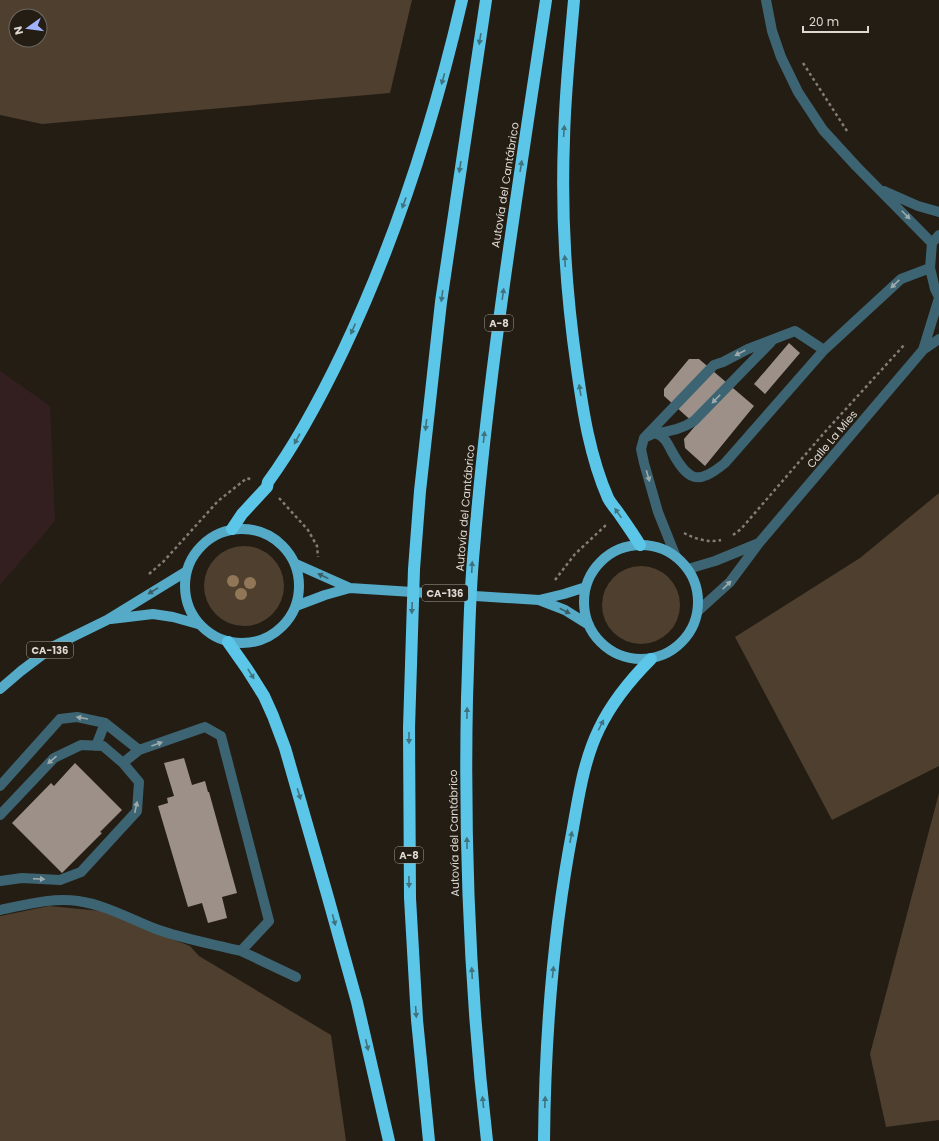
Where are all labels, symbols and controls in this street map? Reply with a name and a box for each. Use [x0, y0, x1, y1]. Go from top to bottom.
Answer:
north arrow [8, 8, 48, 48]
scale bar [803, 8, 868, 34]
text: 20 m [809, 13, 839, 30]
text: N [10, 24, 27, 36]
one-way arrow [477, 32, 483, 45]
one-way arrow [440, 73, 446, 85]
street label: Autovía del Cantábrico [487, 121, 523, 249]
one-way arrow [561, 124, 567, 137]
one-way arrow [518, 160, 524, 172]
one-way arrow [457, 161, 463, 173]
one-way arrow [401, 197, 407, 209]
one-way arrow [901, 210, 911, 220]
one-way arrow [562, 255, 569, 267]
one-way arrow [890, 280, 900, 289]
one-way arrow [499, 288, 506, 300]
one-way arrow [439, 290, 445, 302]
road number: A-8 [485, 315, 513, 331]
one-way arrow [350, 323, 356, 334]
one-way arrow [734, 350, 746, 357]
one-way arrow [577, 384, 583, 396]
one-way arrow [711, 394, 721, 404]
street label: Calle La Mies [803, 406, 861, 471]
one-way arrow [423, 419, 430, 431]
one-way arrow [481, 431, 487, 443]
one-way arrow [293, 434, 300, 445]
street label: Autovía del Cantábrico [451, 444, 479, 572]
one-way arrow [645, 470, 651, 482]
one-way arrow [614, 508, 622, 518]
one-way arrow [469, 561, 476, 573]
one-way arrow [317, 573, 329, 579]
one-way arrow [722, 580, 732, 590]
road number: CA-136 [422, 585, 468, 601]
one-way arrow [148, 587, 158, 595]
one-way arrow [409, 602, 416, 614]
one-way arrow [559, 607, 571, 614]
road number: CA-136 [27, 642, 73, 658]
one-way arrow [247, 668, 254, 680]
one-way arrow [464, 706, 470, 719]
one-way arrow [76, 715, 88, 721]
one-way arrow [598, 720, 604, 731]
one-way arrow [406, 732, 412, 745]
one-way arrow [151, 741, 163, 747]
one-way arrow [47, 756, 57, 765]
street label: Autovía del Cantábrico [445, 769, 463, 897]
one-way arrow [296, 789, 302, 801]
one-way arrow [134, 800, 140, 813]
one-way arrow [568, 831, 574, 843]
one-way arrow [464, 836, 470, 849]
road number: A-8 [395, 847, 423, 863]
one-way arrow [33, 875, 45, 882]
one-way arrow [406, 876, 412, 889]
one-way arrow [332, 913, 338, 926]
one-way arrow [549, 966, 556, 978]
one-way arrow [469, 967, 476, 979]
one-way arrow [413, 1006, 420, 1018]
one-way arrow [364, 1039, 370, 1052]
one-way arrow [479, 1096, 486, 1108]
one-way arrow [541, 1096, 548, 1108]

